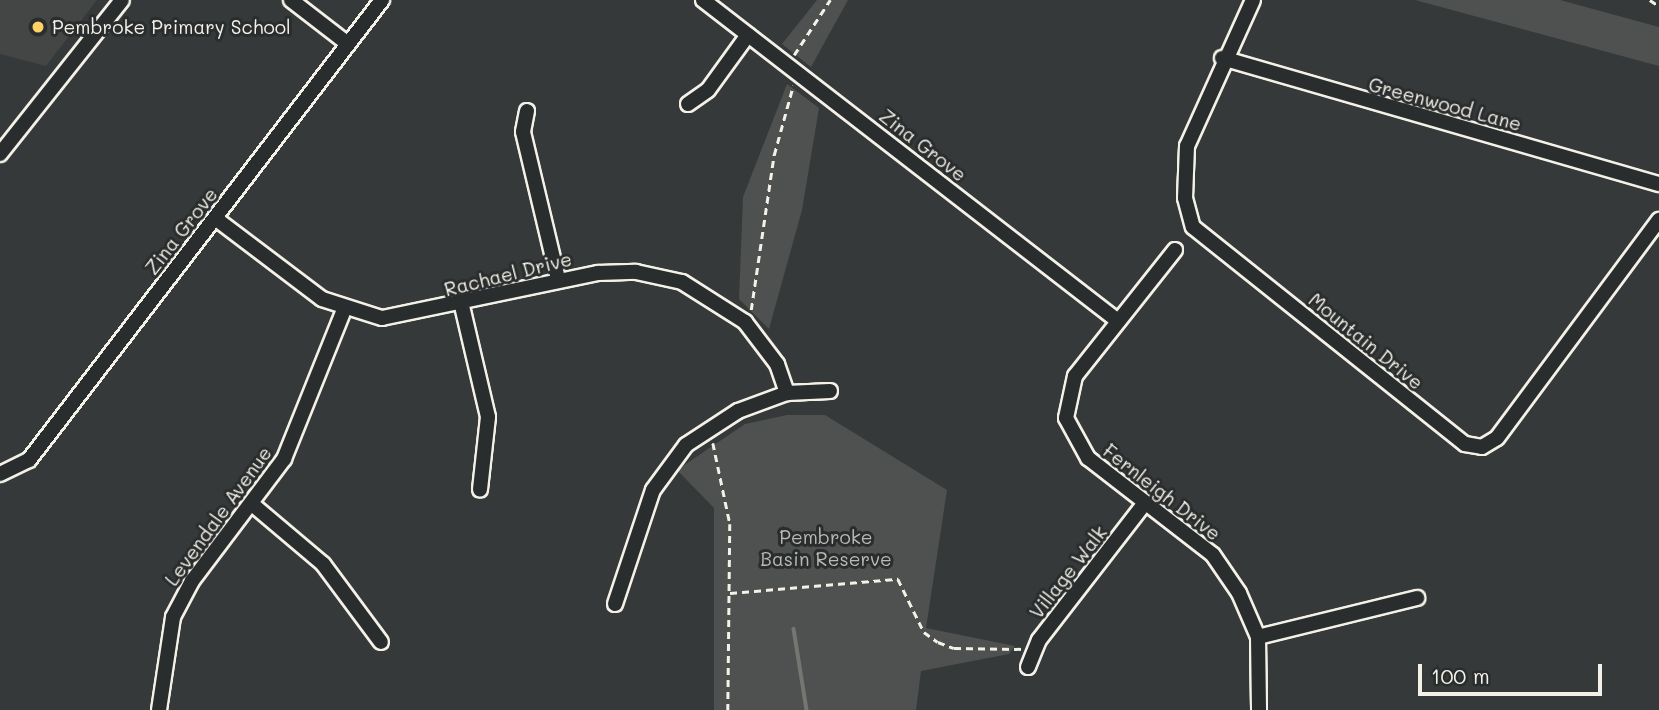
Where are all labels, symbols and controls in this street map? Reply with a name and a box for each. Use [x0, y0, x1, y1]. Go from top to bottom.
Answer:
place label: Pembroke Primary School [52, 16, 291, 38]
marker: Pembroke Primary School [30, 19, 46, 35]
street label: Greenwood Lane [1366, 73, 1524, 135]
street label: Zina Grove [875, 104, 971, 186]
street label: Zina Grove [140, 183, 222, 279]
street label: Rachael Drive [442, 247, 574, 301]
street label: Mountain Drive [1304, 288, 1428, 394]
street label: Fernleigh Drive [1099, 439, 1225, 545]
street label: Levendale Avenue [160, 442, 276, 590]
street label: Village Walk [1025, 521, 1111, 623]
park label: Pembroke Basin Reserve [760, 526, 892, 570]
scale bar [1421, 650, 1605, 694]
text: 100 m [1431, 662, 1490, 689]

